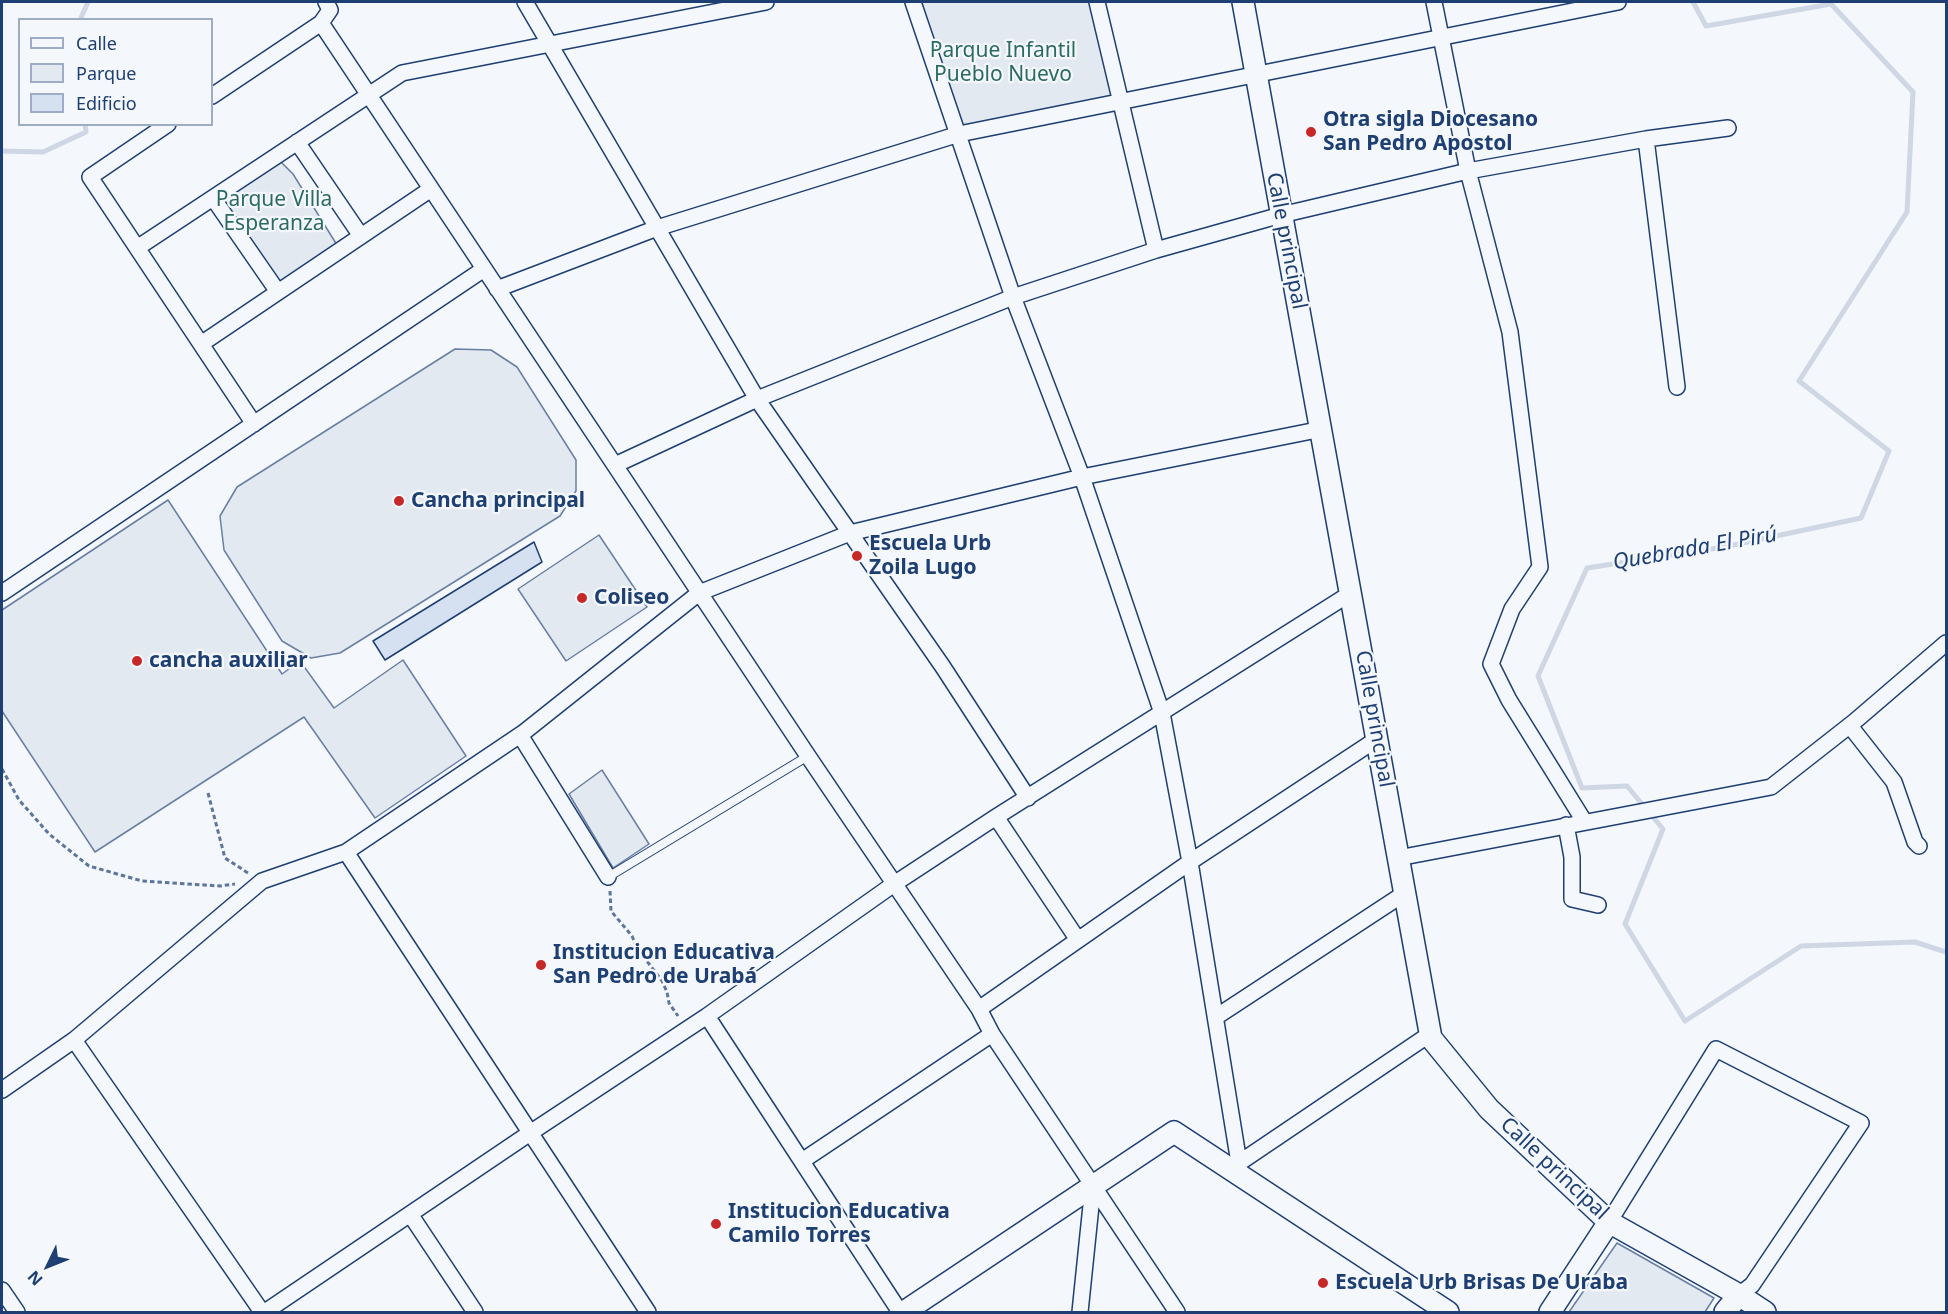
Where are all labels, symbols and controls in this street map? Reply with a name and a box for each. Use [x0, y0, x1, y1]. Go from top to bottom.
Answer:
legend [18, 18, 213, 126]
text: Calle [76, 31, 117, 55]
park label: Parque Infantil Pueblo Nuevo [930, 38, 1076, 88]
text: Parque [76, 61, 136, 85]
text: Edificio [76, 91, 137, 115]
place label: Otra sigla Diocesano San Pedro Apostol [1323, 107, 1538, 157]
marker: Otra sigla Diocesano San Pedro Apostol [1304, 125, 1318, 139]
street label: Calle principal [1260, 170, 1312, 312]
park label: Parque Villa Esperanza [216, 187, 332, 237]
place label: Cancha principal [411, 488, 585, 514]
marker: Cancha principal [392, 494, 406, 508]
water label: Quebrada El Pirú [1611, 522, 1779, 576]
place label: Escuela Urb Zoila Lugo [869, 531, 991, 581]
marker: Escuela Urb Zoila Lugo [850, 549, 864, 563]
place label: Coliseo [594, 585, 669, 611]
marker: Coliseo [575, 591, 589, 605]
place label: cancha auxiliar [149, 648, 308, 674]
street label: Calle principal [1350, 648, 1398, 790]
marker: cancha auxiliar [130, 654, 144, 668]
place label: Institucion Educativa San Pedro de Urabá [553, 940, 775, 990]
marker: Institucion Educativa San Pedro de Urabá [534, 958, 548, 972]
street label: Calle principal [1495, 1112, 1613, 1226]
place label: Institucion Educativa Camilo Torres [728, 1199, 950, 1249]
marker: Institucion Educativa Camilo Torres [709, 1217, 723, 1231]
north arrow [18, 1236, 78, 1296]
text: N [22, 1266, 47, 1291]
place label: Escuela Urb Brisas De Uraba [1335, 1270, 1628, 1296]
marker: Escuela Urb Brisas De Uraba [1316, 1276, 1330, 1290]

